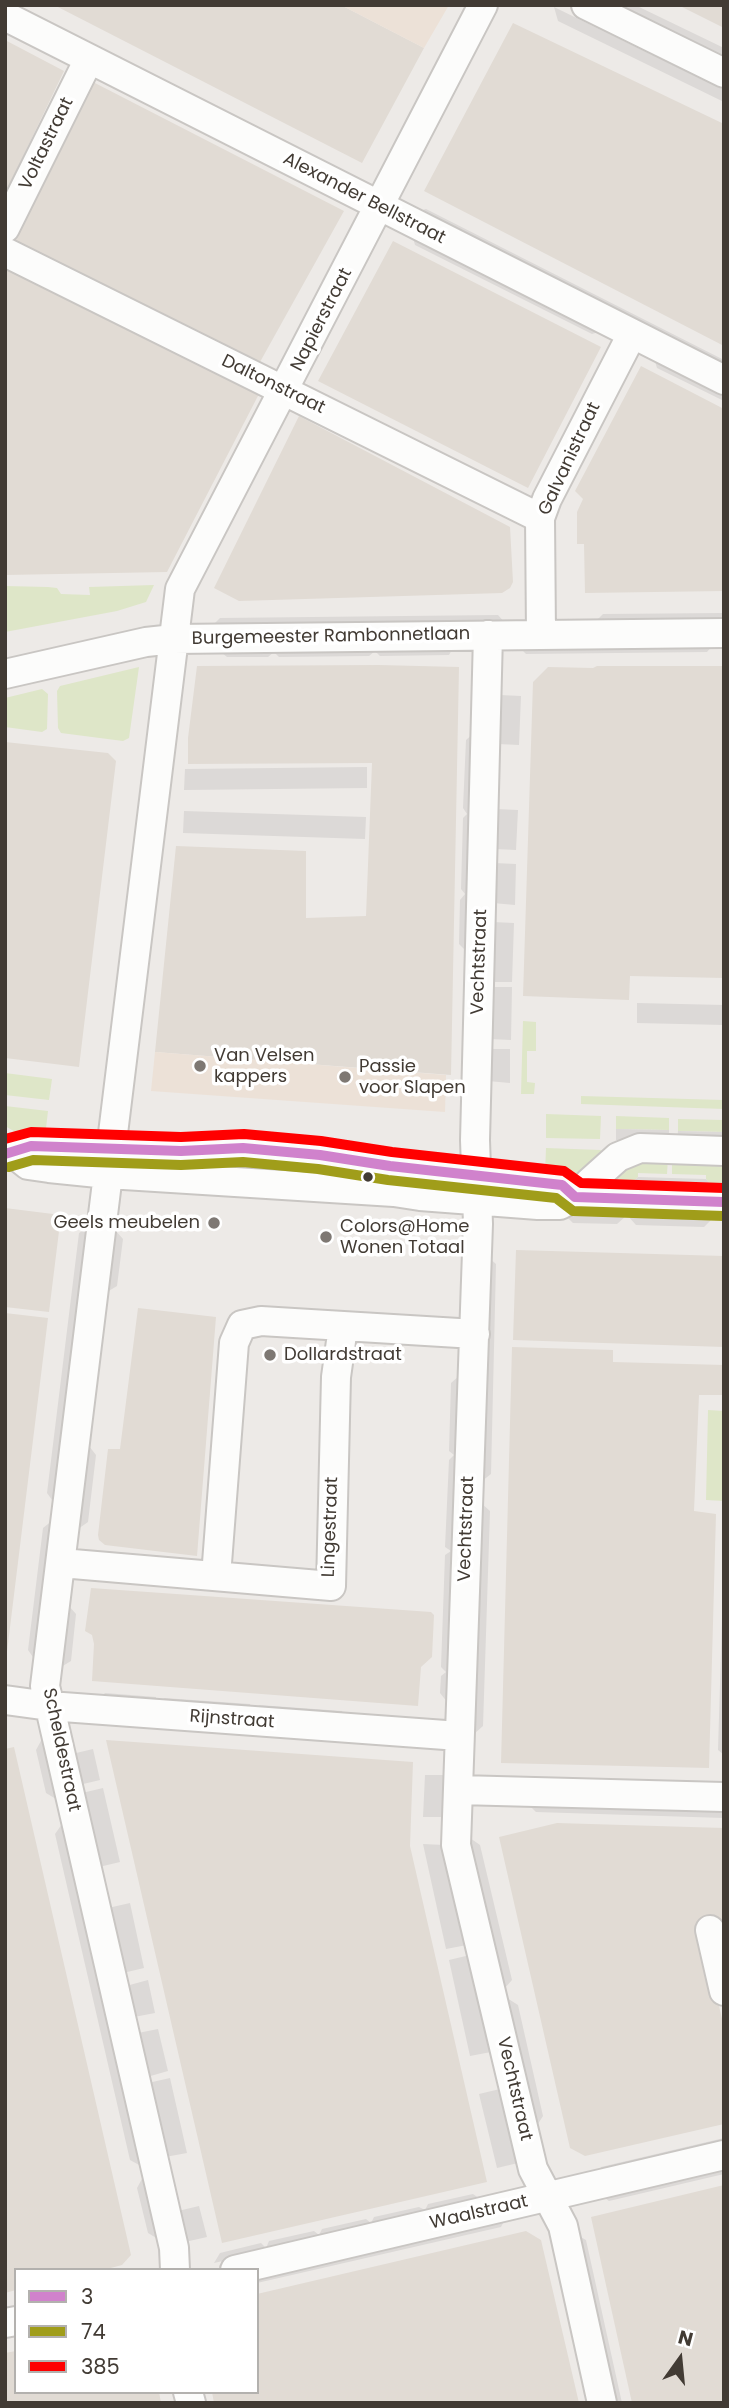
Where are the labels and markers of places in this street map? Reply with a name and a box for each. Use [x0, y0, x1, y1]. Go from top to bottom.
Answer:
place label: Van Velsen kappers [214, 1045, 314, 1088]
place label: Passie voor Slapen [359, 1056, 466, 1098]
marker: Van Velsen kappers [192, 1058, 208, 1074]
marker: Passie voor Slapen [337, 1069, 353, 1085]
unlabelled marker [361, 1170, 375, 1184]
place label: Geels meubelen [53, 1212, 200, 1234]
marker: Geels meubelen [206, 1215, 222, 1231]
place label: Colors@Home Wonen Totaal [340, 1216, 469, 1258]
marker: Colors@Home Wonen Totaal [318, 1229, 334, 1245]
place label: Dollardstraat [284, 1344, 402, 1366]
marker: Dollardstraat [262, 1347, 278, 1363]

